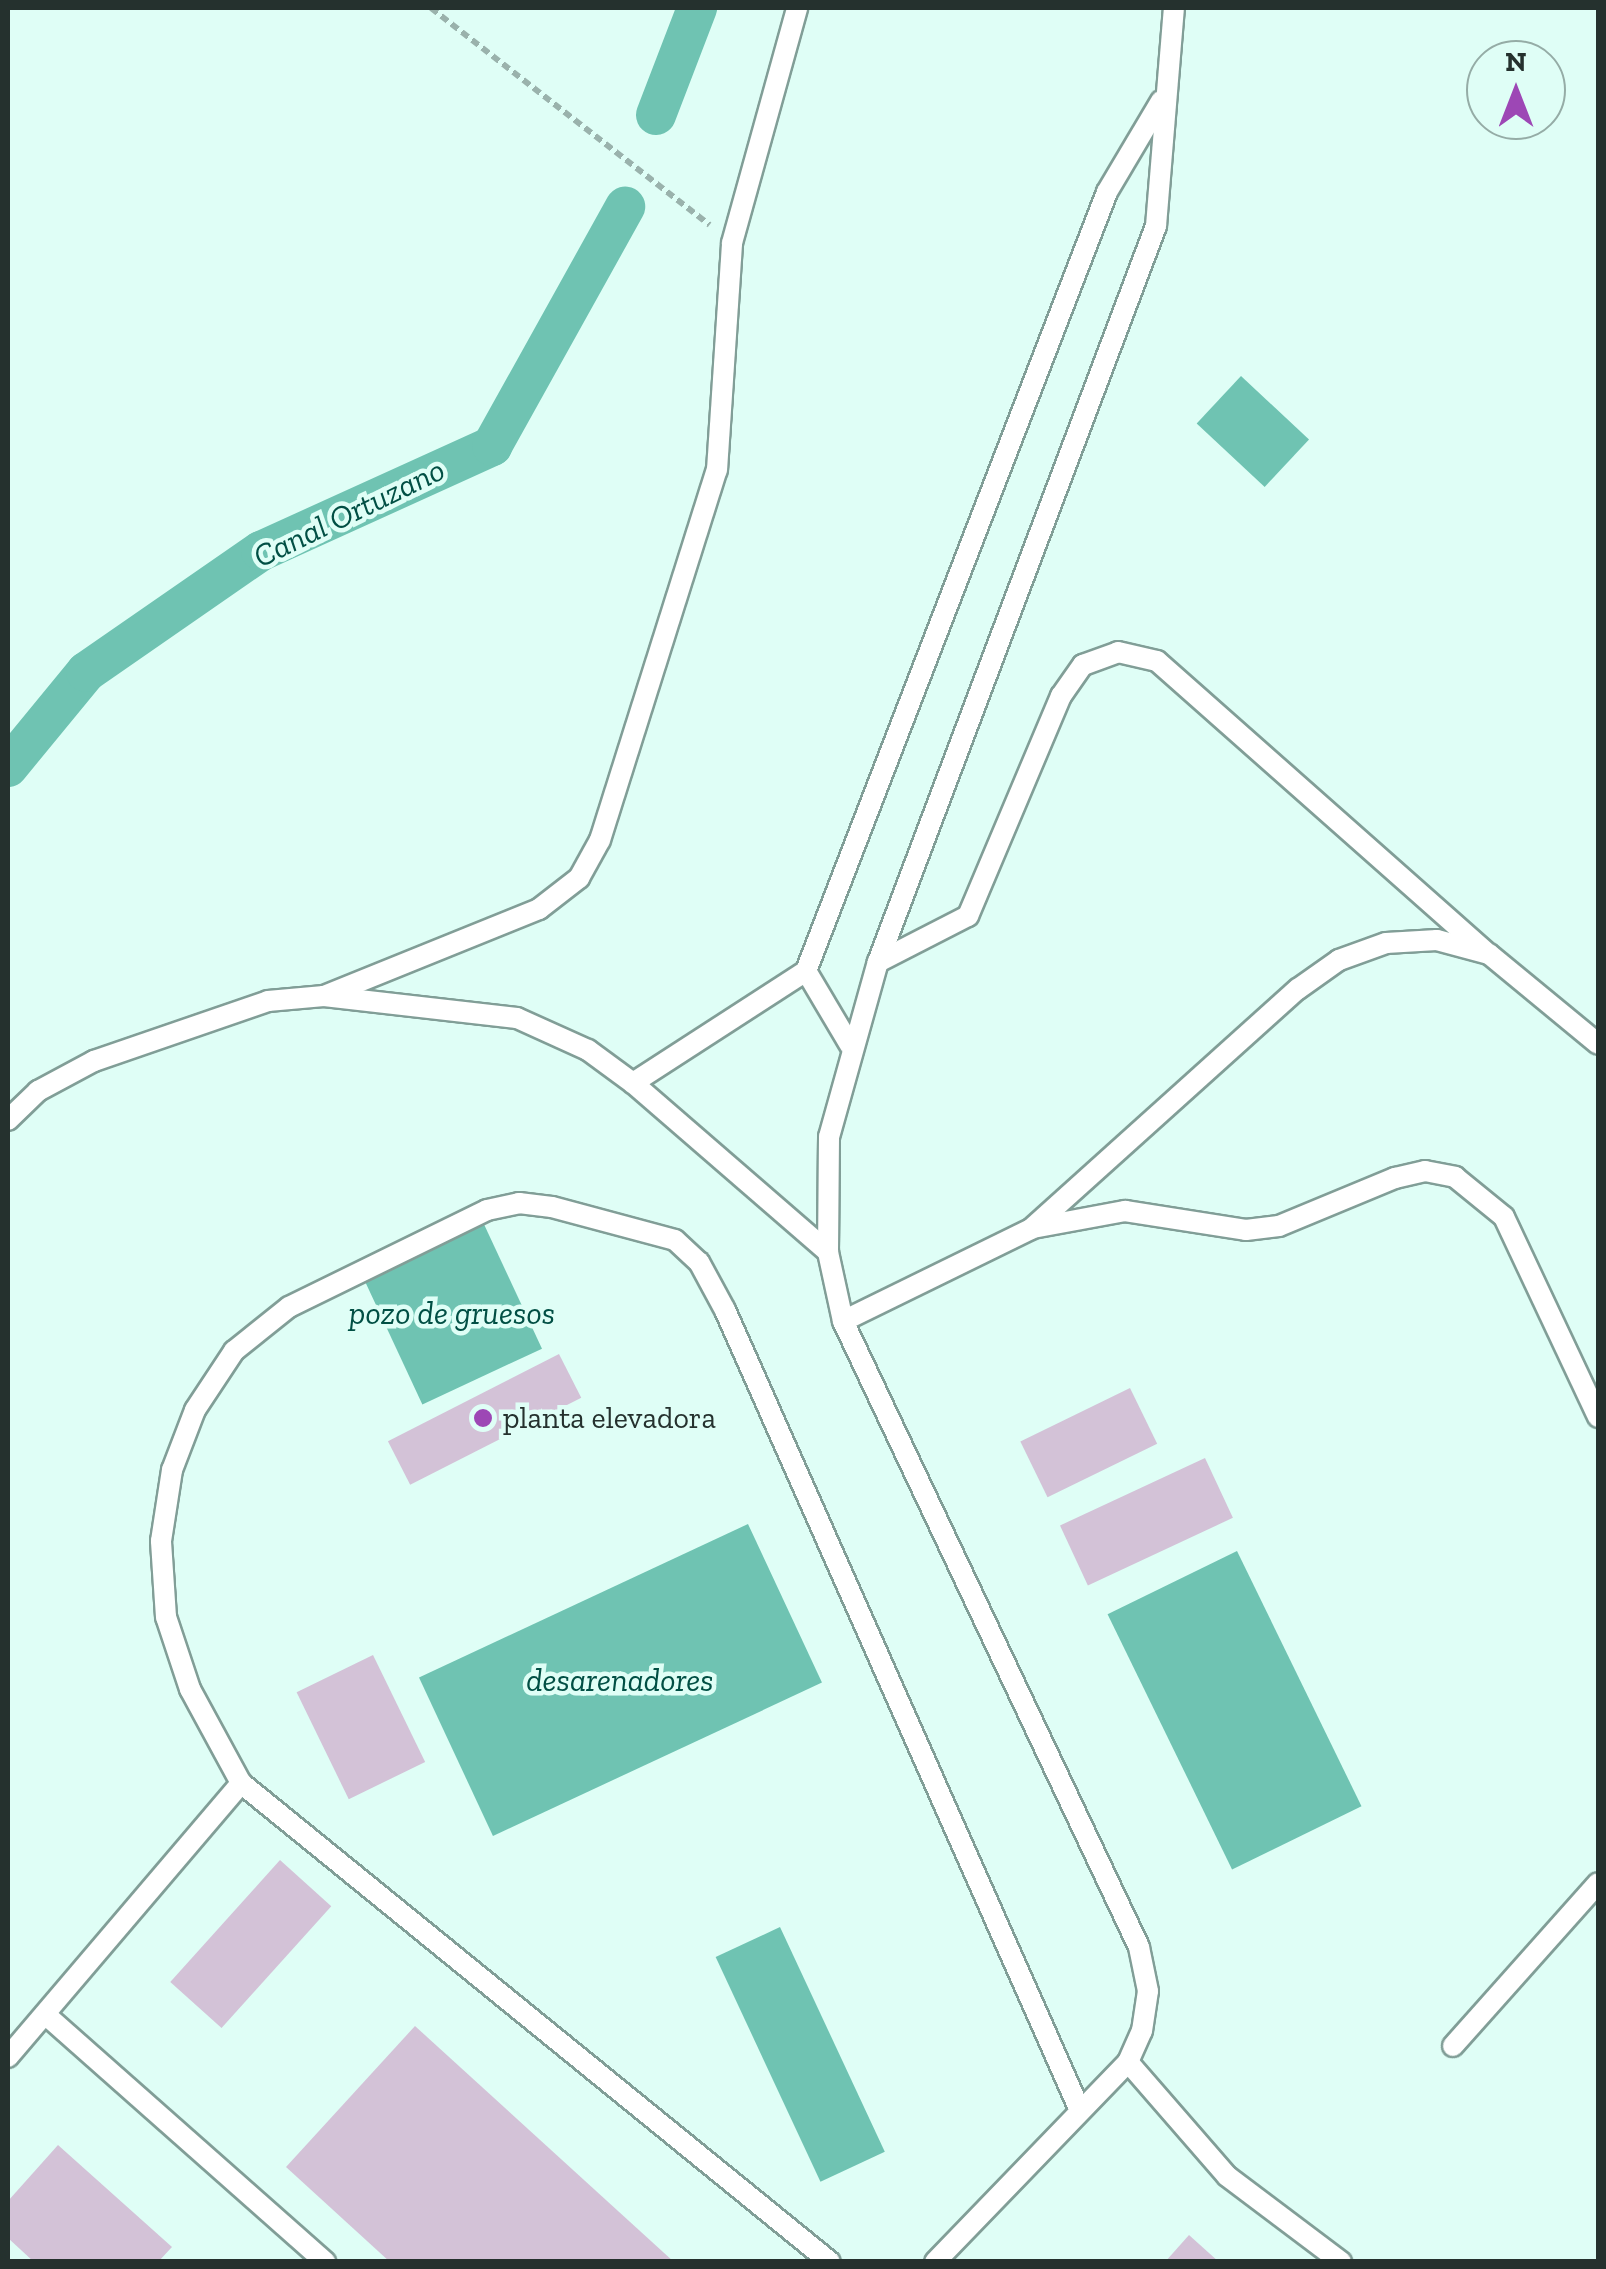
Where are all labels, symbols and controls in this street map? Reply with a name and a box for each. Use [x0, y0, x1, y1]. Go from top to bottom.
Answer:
north arrow [1466, 40, 1566, 140]
text: N [1505, 45, 1527, 78]
water label: Canal Ortuzano [247, 450, 451, 576]
water label: pozo de gruesos [349, 1294, 555, 1332]
place label: planta elevadora [503, 1400, 716, 1436]
marker: planta elevadora [472, 1407, 494, 1429]
water label: desarenadores [526, 1661, 714, 1699]

